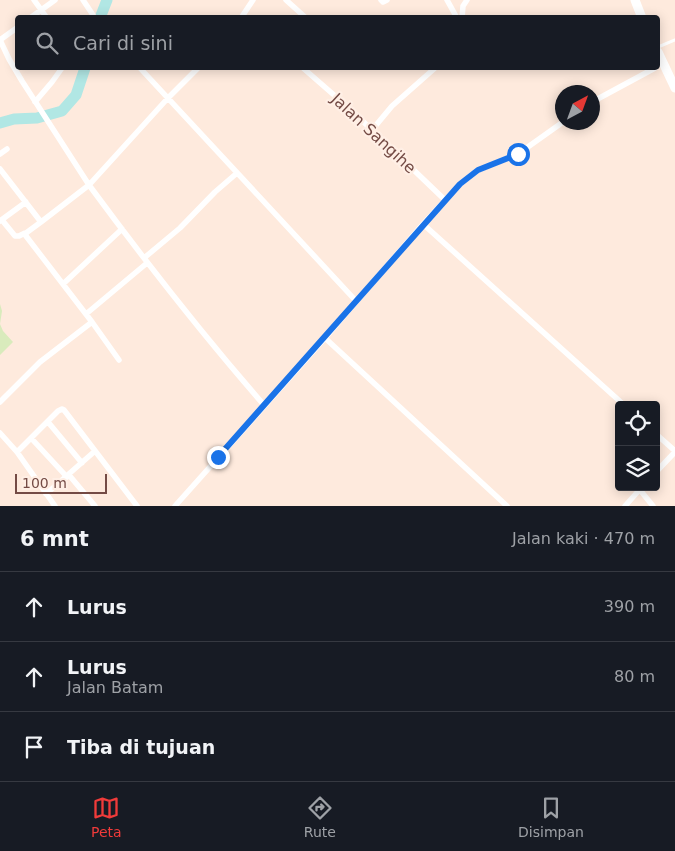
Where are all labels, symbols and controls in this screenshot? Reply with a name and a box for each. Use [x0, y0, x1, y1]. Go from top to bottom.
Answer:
search box [15, 15, 660, 70]
icon: search [33, 29, 61, 57]
text: Cari di sini [73, 32, 173, 54]
north arrow [555, 85, 600, 130]
street label: Jalan Sangihe [327, 89, 420, 177]
route start [507, 143, 530, 166]
map controls [615, 401, 660, 491]
button: locate [615, 401, 660, 446]
route end [207, 446, 230, 469]
button: layers [615, 446, 660, 491]
scale bar [15, 471, 108, 494]
text: 100 m [22, 475, 67, 491]
text: 6 mnt [20, 527, 89, 551]
text: Jalan kaki · 470 m [512, 529, 655, 548]
icon: ahead [20, 593, 48, 621]
text: Lurus [67, 596, 127, 618]
text: 390 m [604, 597, 655, 616]
text: Lurus [67, 656, 127, 678]
icon: ahead [20, 663, 48, 691]
text: 80 m [614, 667, 655, 686]
text: Jalan Batam [67, 678, 163, 697]
icon: arrive [20, 733, 48, 761]
text: Tiba di tujuan [67, 736, 215, 758]
tab: Peta [91, 794, 122, 840]
tab: Rute [304, 794, 336, 840]
tab: Disimpan [518, 794, 584, 840]

